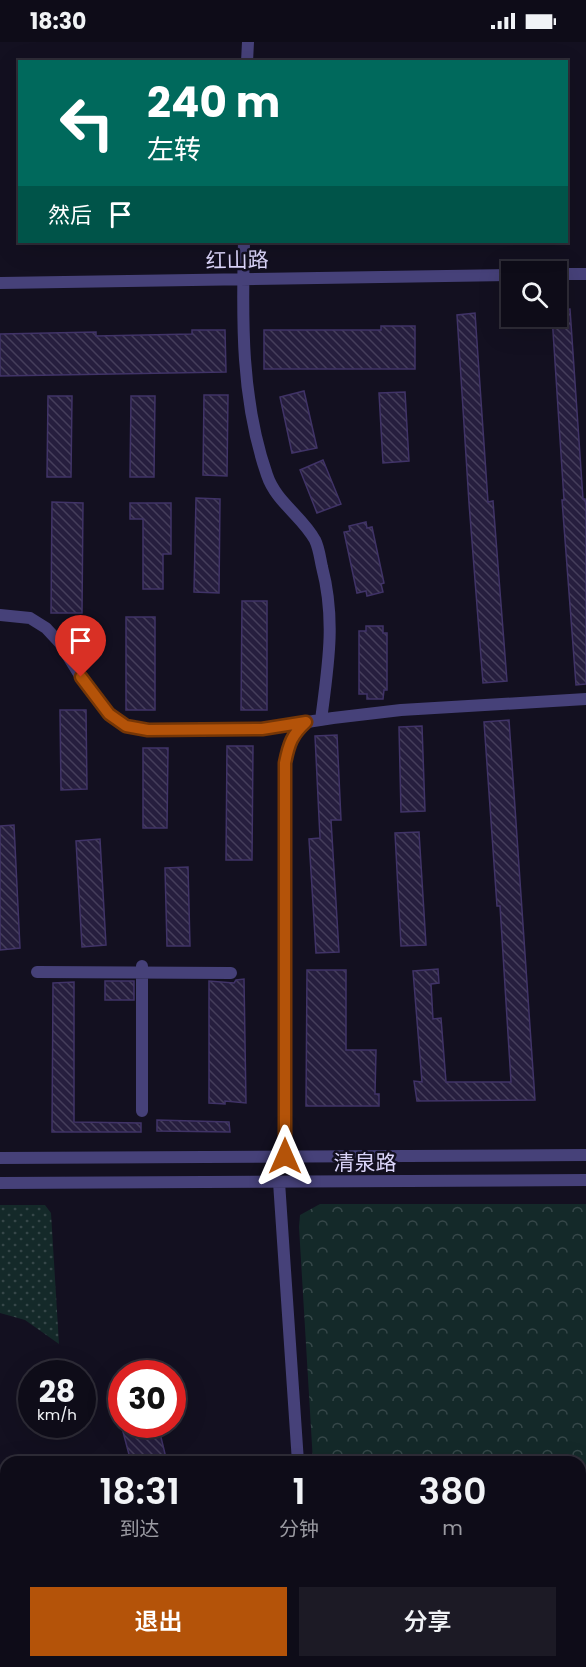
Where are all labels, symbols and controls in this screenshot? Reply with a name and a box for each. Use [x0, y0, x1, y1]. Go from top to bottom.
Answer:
text: 18:30 [30, 6, 86, 37]
text: 240 m [147, 73, 280, 132]
icon: left [48, 84, 126, 162]
text: 左转 [147, 131, 201, 168]
icon: arrive [104, 198, 137, 231]
text: 然后 [48, 200, 92, 231]
street label: 红山路 [205, 245, 269, 275]
map controls [501, 261, 567, 327]
button: search [501, 261, 567, 327]
pin [55, 615, 106, 677]
icon: arrive [64, 624, 97, 657]
position arrow [253, 1124, 317, 1188]
street label: 清泉路 [334, 1148, 397, 1177]
speed limit sign: 30 [108, 1360, 186, 1438]
text: 28 [39, 1370, 75, 1413]
text: km/h [37, 1404, 77, 1425]
text: 18:31 [99, 1466, 180, 1517]
text: 1 [293, 1466, 306, 1517]
text: 380 [419, 1466, 487, 1517]
text: m [442, 1514, 463, 1542]
text: 到达 [120, 1515, 160, 1543]
text: 分钟 [279, 1515, 319, 1543]
button: 退出 [30, 1587, 287, 1656]
button: 分享 [299, 1587, 556, 1656]

